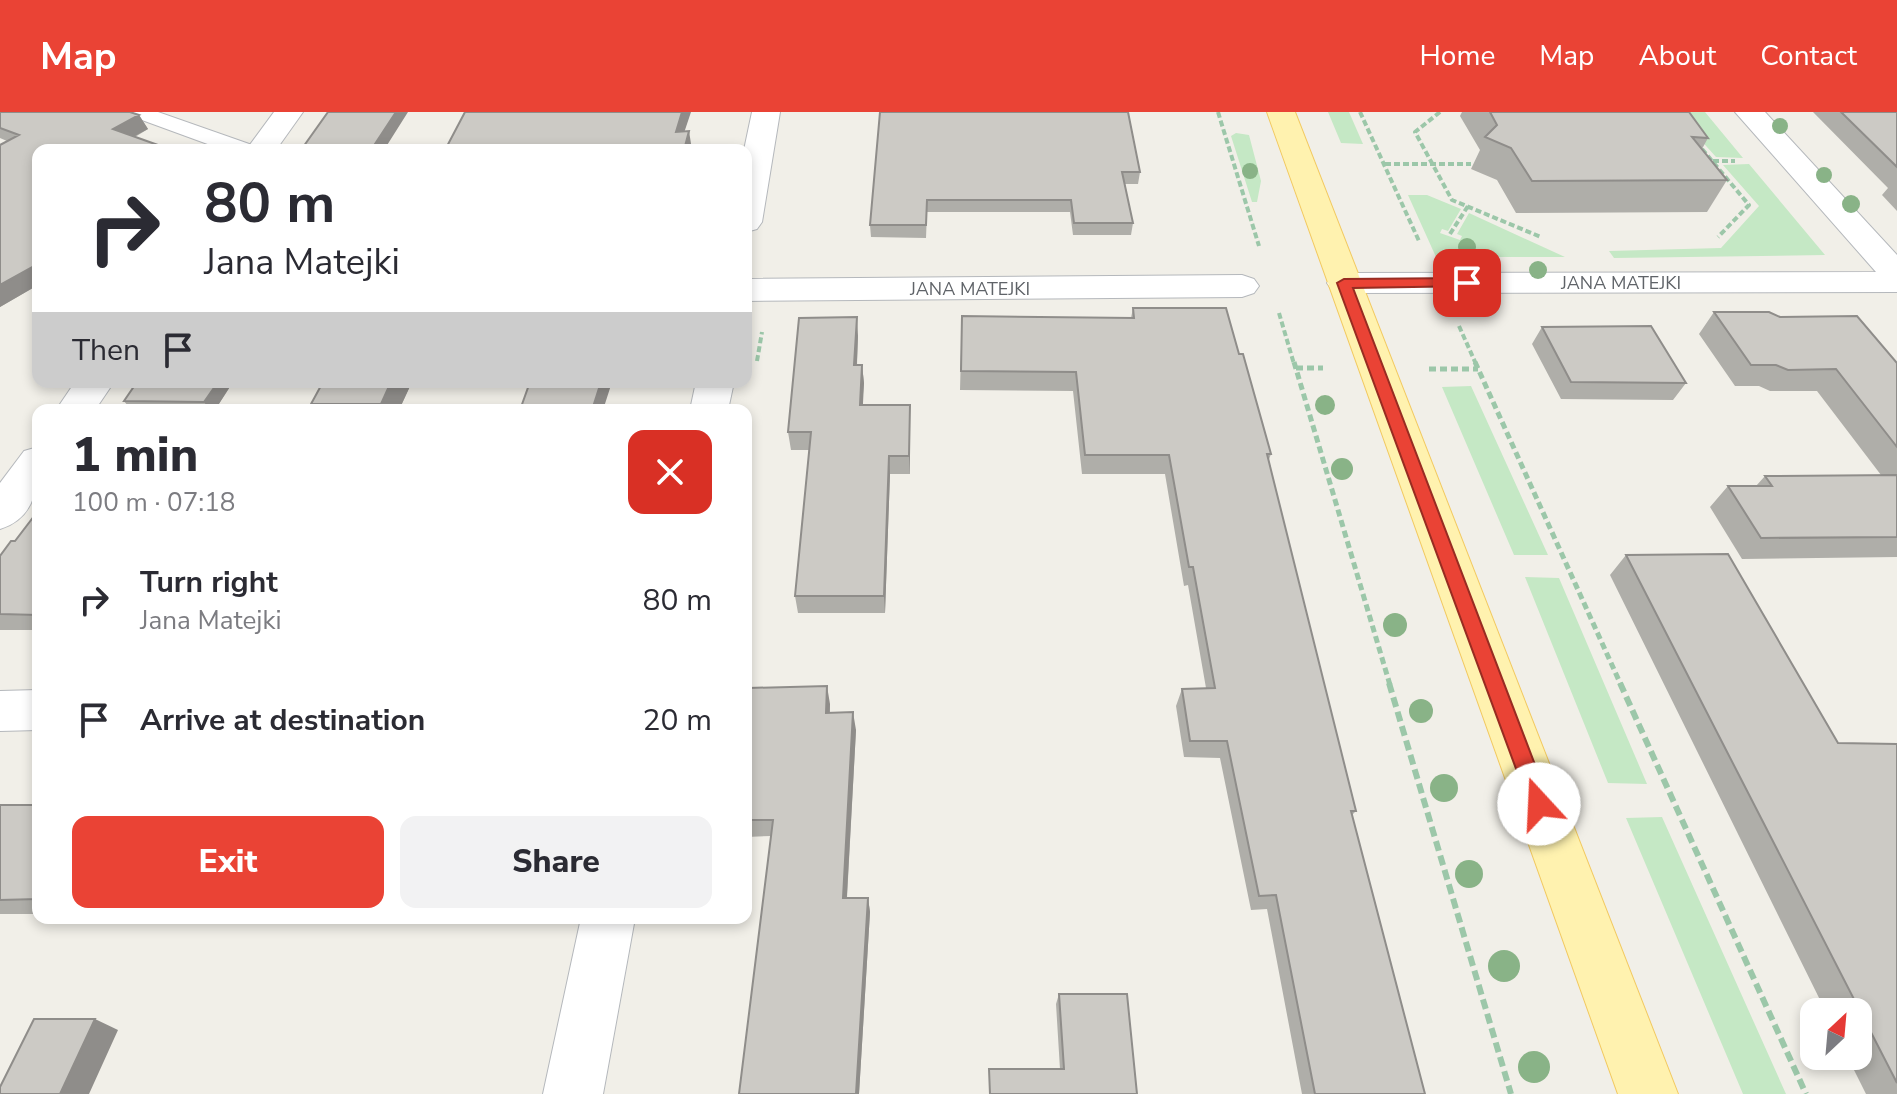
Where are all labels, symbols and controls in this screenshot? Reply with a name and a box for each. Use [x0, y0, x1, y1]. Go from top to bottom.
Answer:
text: Map [40, 31, 117, 82]
text: Home [1420, 37, 1495, 75]
text: Map [1539, 37, 1594, 75]
text: About [1638, 37, 1716, 75]
text: Contact [1760, 37, 1857, 75]
text: 80 m [204, 165, 335, 242]
icon: right [72, 176, 176, 280]
text: Jana Matejki [204, 238, 400, 287]
pin [1433, 249, 1501, 317]
icon: arrive [1445, 261, 1489, 305]
street label: JANA MATEJKI [1560, 271, 1681, 295]
street label: JANA MATEJKI [909, 277, 1030, 301]
icon: arrive [156, 328, 200, 372]
text: Then [72, 330, 140, 371]
text: 1 min [72, 422, 198, 488]
button: close [628, 430, 712, 514]
text: 100 m · 07:18 [72, 485, 235, 520]
text: Turn right [140, 562, 278, 603]
icon: right [72, 578, 116, 622]
text: 80 m [643, 580, 712, 621]
text: Jana Matejki [140, 603, 281, 638]
icon: arrive [72, 698, 116, 742]
text: Arrive at destination [140, 700, 425, 741]
text: 20 m [643, 700, 712, 741]
position arrow [1497, 762, 1581, 846]
button: Exit [72, 816, 384, 908]
button: Share [400, 816, 712, 908]
north arrow [1800, 998, 1872, 1070]
map controls [1800, 998, 1872, 1070]

